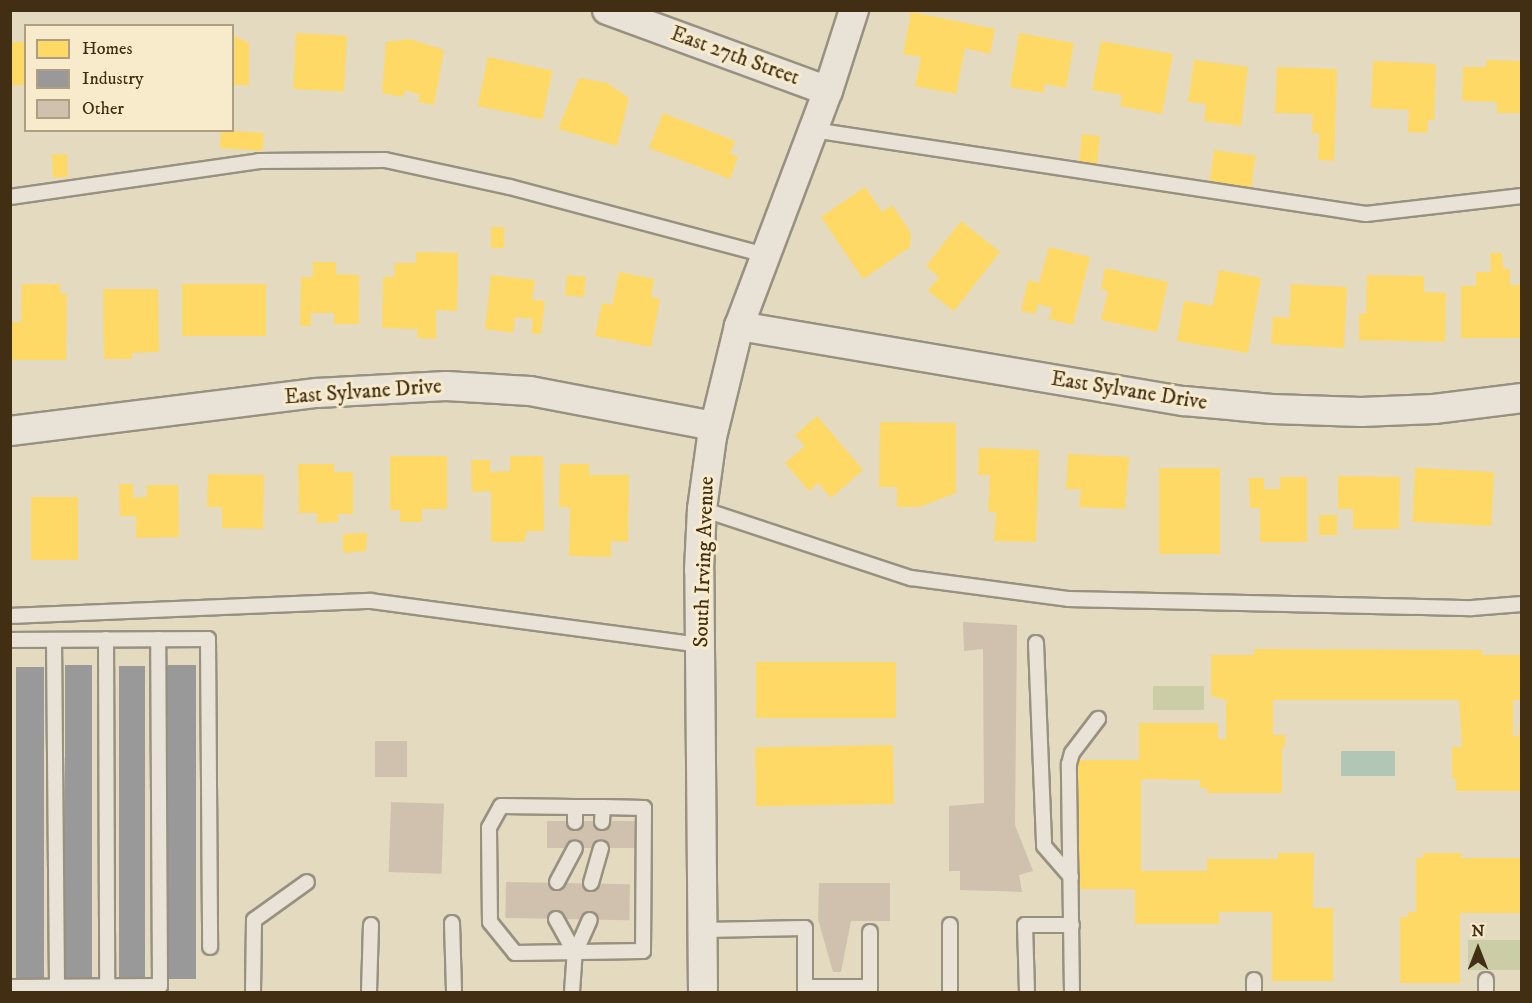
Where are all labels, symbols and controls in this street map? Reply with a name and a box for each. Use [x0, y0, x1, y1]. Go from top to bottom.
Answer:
street label: East 27th Street [667, 21, 803, 91]
legend [24, 24, 234, 132]
text: Homes [82, 38, 133, 60]
text: Industry [82, 68, 143, 90]
text: Other [82, 98, 124, 120]
street label: East Sylvane Drive [1049, 366, 1209, 416]
street label: East Sylvane Drive [284, 374, 442, 410]
street label: South Irving Avenue [688, 476, 720, 648]
north arrow [1448, 919, 1508, 979]
text: N [1471, 921, 1485, 941]

